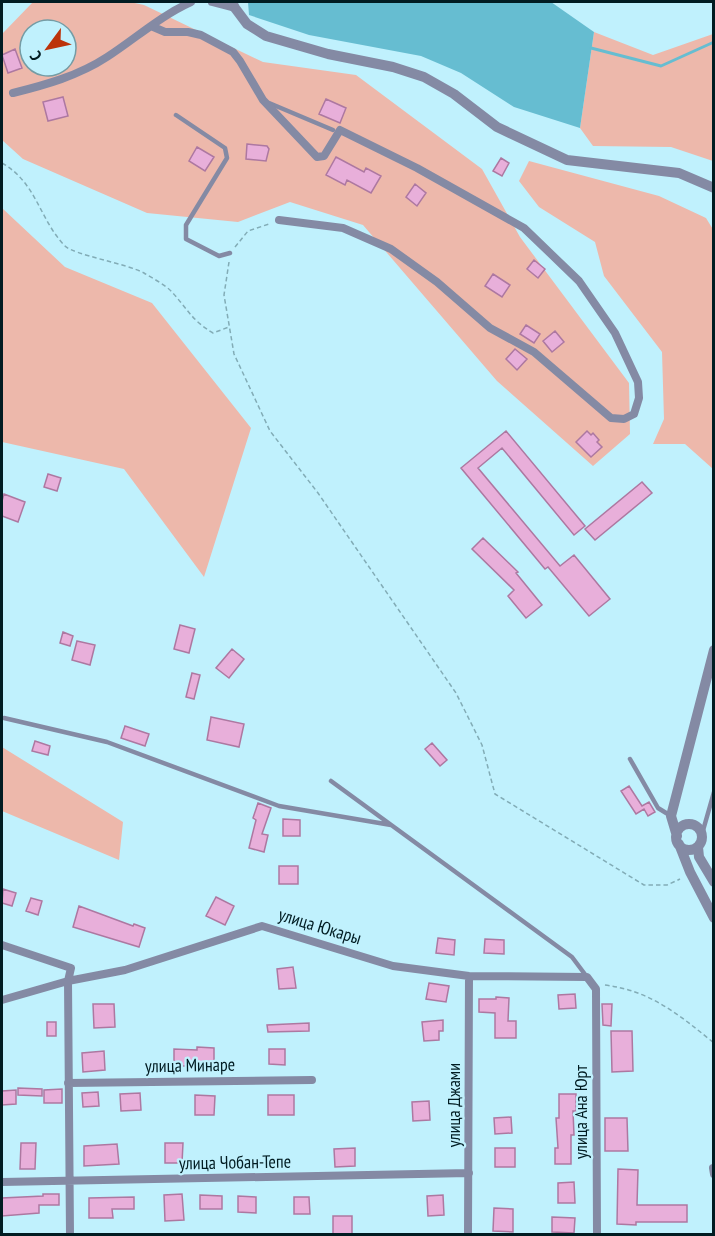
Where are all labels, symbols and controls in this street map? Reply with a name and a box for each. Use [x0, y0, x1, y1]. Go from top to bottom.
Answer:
north arrow [18, 18, 78, 78]
text: С [25, 47, 46, 65]
street label: улица Юкары [276, 903, 364, 949]
street label: улица Минаре [145, 1053, 235, 1077]
street label: улица Джами [442, 1063, 465, 1147]
street label: улица Ана Юрт [569, 1065, 592, 1159]
street label: улица Чобан-Тепе [179, 1150, 291, 1174]

